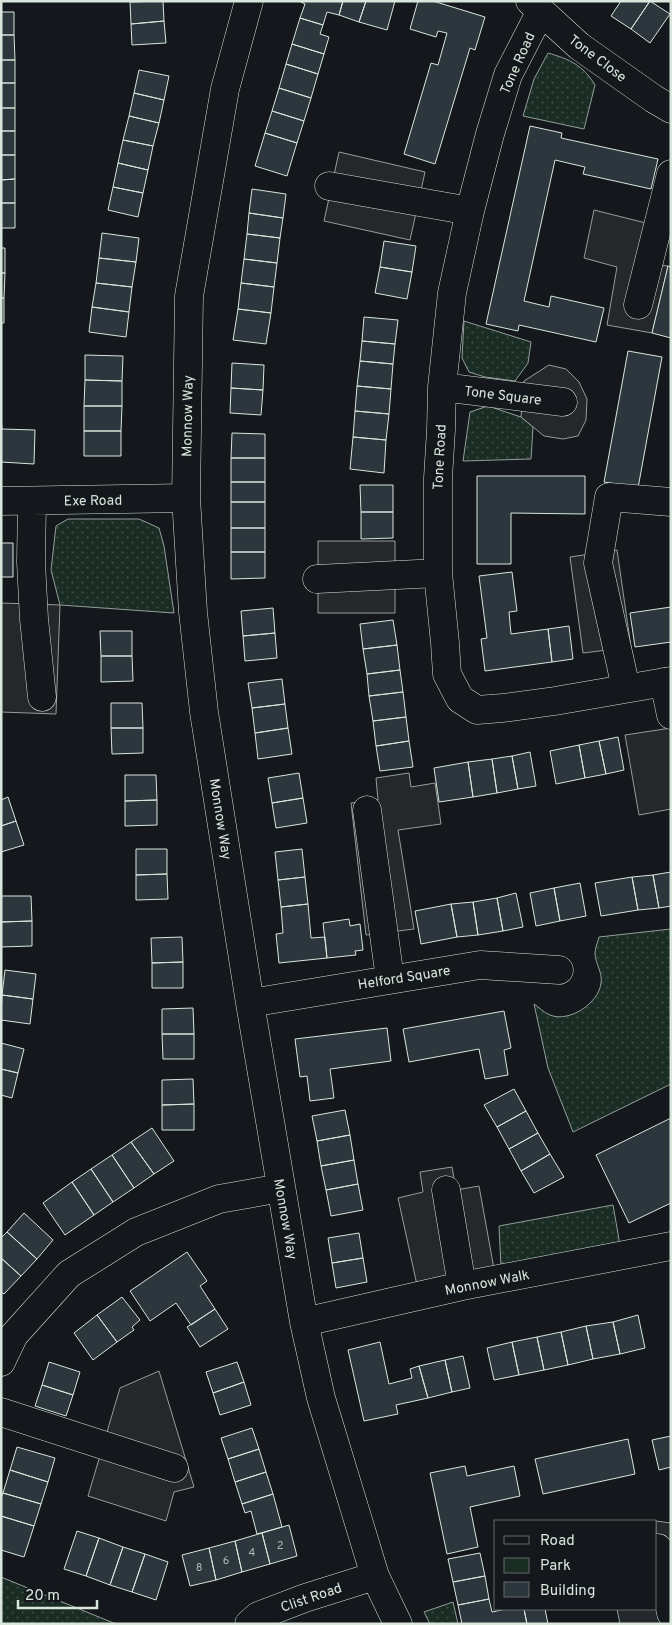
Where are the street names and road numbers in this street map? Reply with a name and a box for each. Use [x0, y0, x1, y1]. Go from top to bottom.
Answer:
street label: Tone Road [497, 30, 540, 97]
street label: Tone Close [565, 32, 629, 86]
street label: Monnow Way [179, 375, 198, 457]
street label: Tone Square [463, 383, 542, 410]
street label: Tone Road [430, 424, 451, 490]
street label: Exe Road [64, 492, 122, 511]
street label: Monnow Way [205, 777, 234, 861]
street label: Helford Square [357, 963, 452, 994]
street label: Monnow Way [269, 1177, 300, 1261]
street label: Monnow Walk [444, 1267, 531, 1300]
street label: Clist Road [279, 1580, 344, 1617]

